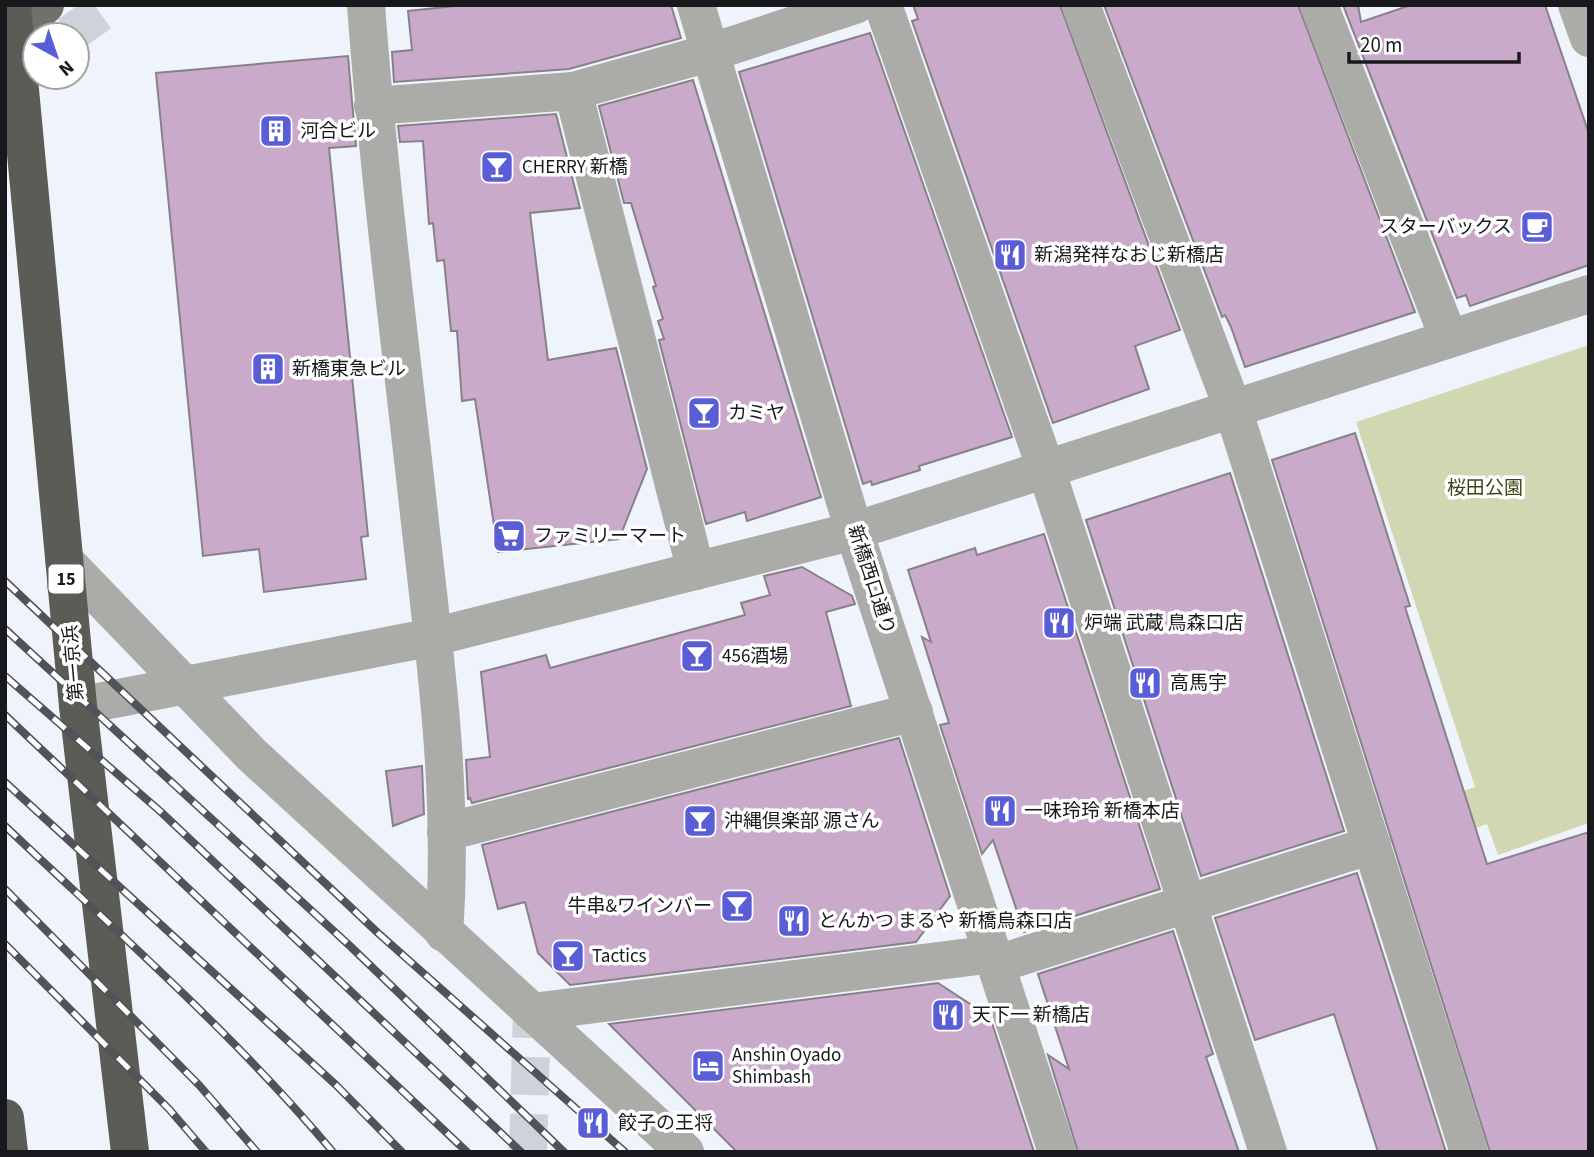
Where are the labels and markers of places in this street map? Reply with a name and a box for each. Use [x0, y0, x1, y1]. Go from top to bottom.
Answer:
building icon: 河合ビル [257, 112, 295, 150]
place label: 河合ビル [300, 118, 376, 145]
bar icon: CHERRY 新橋 [478, 148, 516, 186]
place label: CHERRY 新橋 [522, 154, 628, 181]
cafe icon: スターバックス [1518, 208, 1556, 246]
place label: スターバックス [1380, 214, 1512, 241]
restaurant icon: 新潟発祥なおじ新橋店 [991, 236, 1029, 274]
place label: 新潟発祥なおじ新橋店 [1034, 242, 1224, 269]
building icon: 新橋東急ビル [249, 350, 287, 388]
place label: 新橋東急ビル [292, 356, 406, 383]
bar icon: カミヤ [685, 394, 723, 432]
place label: カミヤ [728, 400, 785, 427]
supermarket icon: ファミリーマート [490, 517, 528, 555]
place label: ファミリーマート [534, 523, 686, 550]
restaurant icon: 炉端 武蔵 鳥森口店 [1040, 604, 1078, 642]
place label: 炉端 武蔵 鳥森口店 [1084, 610, 1244, 637]
bar icon: 456酒場 [678, 637, 716, 675]
place label: 456酒場 [722, 643, 788, 670]
restaurant icon: 高馬宇 [1126, 664, 1164, 702]
place label: 高馬宇 [1170, 670, 1227, 697]
restaurant icon: 一味玲玲 新橋本店 [981, 792, 1019, 830]
place label: 一味玲玲 新橋本店 [1024, 798, 1180, 825]
bar icon: 沖縄倶楽部 源さん [681, 802, 719, 840]
place label: 沖縄倶楽部 源さん [724, 808, 880, 835]
bar icon: 牛串&ワインバー [718, 887, 756, 925]
place label: 牛串&ワインバー [567, 893, 712, 920]
restaurant icon: とんかつ まるや 新橋烏森口店 [775, 902, 813, 940]
place label: とんかつ まるや 新橋烏森口店 [818, 908, 1073, 935]
bar icon: Tactics [549, 937, 587, 975]
place label: Tactics [592, 943, 647, 970]
restaurant icon: 天下一 新橋店 [929, 996, 967, 1034]
place label: 天下一 新橋店 [972, 1002, 1090, 1029]
place label: Anshin Oyado Shimbash [732, 1042, 841, 1091]
hotel icon: Anshin Oyado Shimbash [689, 1047, 727, 1085]
restaurant icon: 餃子の王将 [574, 1104, 612, 1142]
place label: 餃子の王将 [618, 1110, 713, 1137]

